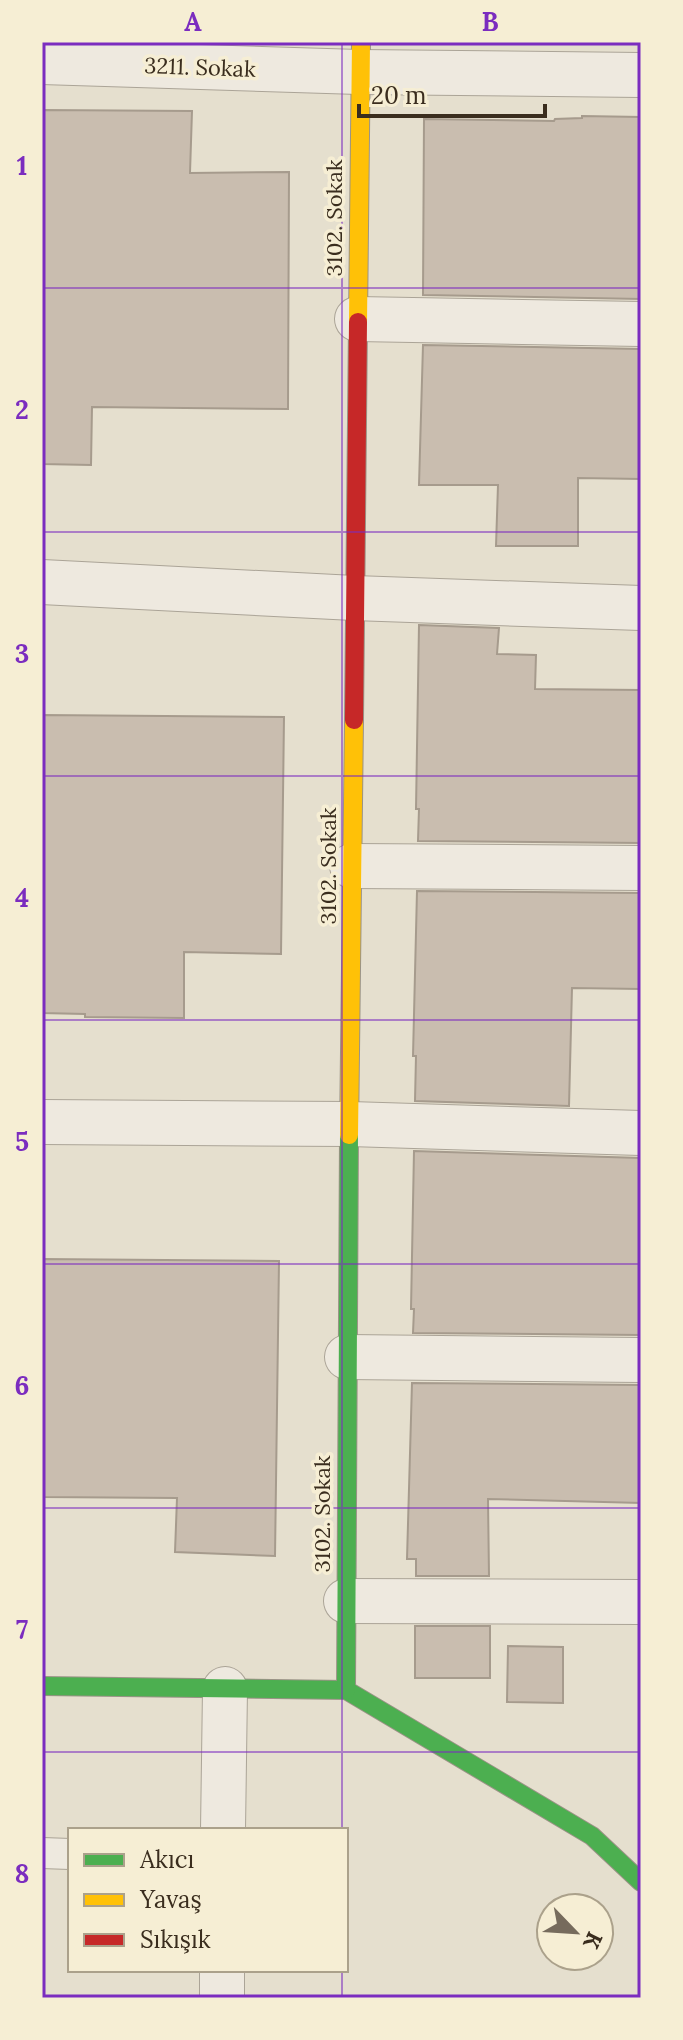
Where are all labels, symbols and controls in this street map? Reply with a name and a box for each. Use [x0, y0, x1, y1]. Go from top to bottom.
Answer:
text: A [184, 5, 202, 38]
text: B [481, 5, 499, 38]
street label: 3211. Sokak [144, 51, 256, 83]
scale bar [359, 68, 545, 118]
text: 20 m [371, 80, 427, 111]
text: 1 [17, 149, 27, 182]
street label: 3102. Sokak [320, 159, 348, 277]
text: 2 [15, 393, 29, 426]
text: 3 [15, 637, 29, 670]
street label: 3102. Sokak [314, 807, 342, 925]
text: 4 [15, 881, 29, 914]
text: 5 [15, 1125, 29, 1158]
text: 6 [15, 1369, 29, 1402]
street label: 3102. Sokak [308, 1455, 336, 1573]
text: 7 [16, 1613, 28, 1646]
legend [68, 1828, 348, 1972]
text: Akıcı [139, 1844, 194, 1875]
text: 8 [15, 1857, 29, 1890]
text: Yavaş [139, 1884, 202, 1915]
north arrow [535, 1892, 615, 1972]
text: Sıkışık [140, 1924, 211, 1955]
text: K [577, 1927, 609, 1954]

